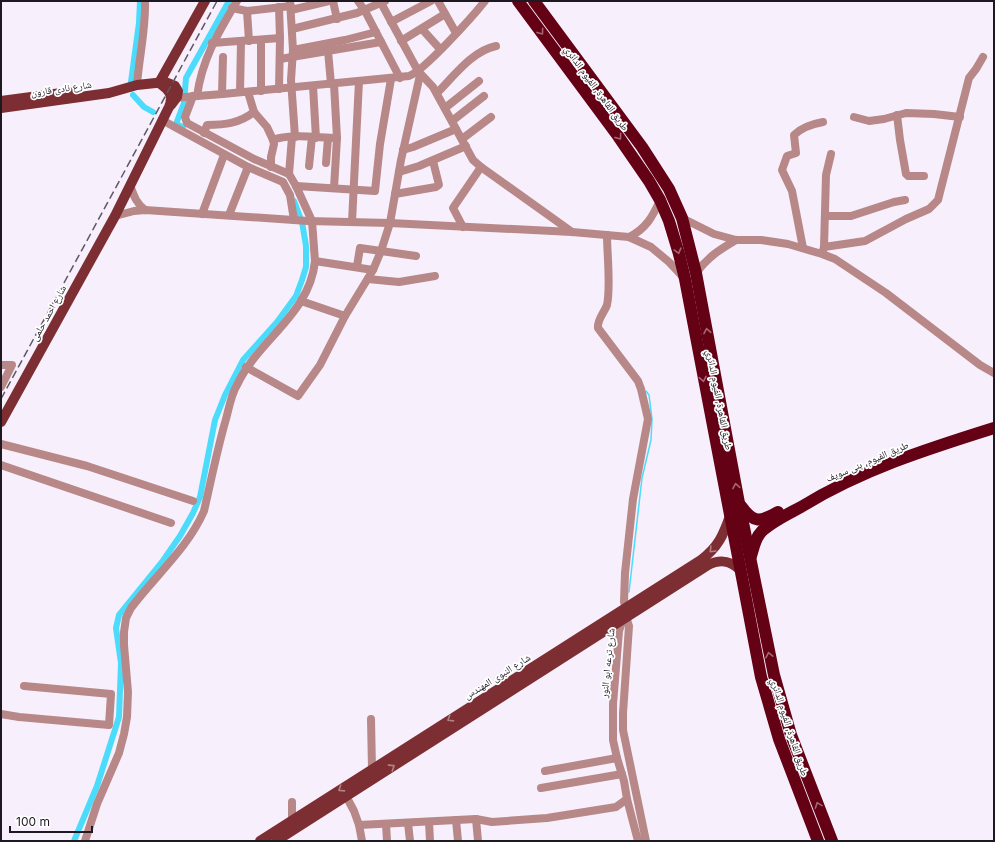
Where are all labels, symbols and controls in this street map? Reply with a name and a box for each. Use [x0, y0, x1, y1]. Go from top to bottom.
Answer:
one-way arrow [536, 28, 543, 35]
street label: طريق القاهرة, الفيوم الدائري [560, 43, 632, 135]
street label: شارع نادى قارون [30, 78, 93, 99]
one-way arrow [614, 133, 621, 140]
one-way arrow [673, 248, 682, 255]
street label: شارع احمد حلمى [28, 283, 69, 344]
one-way arrow [703, 327, 712, 334]
street label: طريق القاهرة, الفيوم الدائري [702, 349, 736, 452]
one-way arrow [699, 376, 707, 382]
street label: طريق الفيوم, بنى سويف [824, 438, 911, 486]
one-way arrow [732, 483, 741, 489]
one-way arrow [709, 545, 717, 553]
street label: شارع ترعه ابو النور [597, 627, 618, 700]
street label: شارع النبوى المهندس [462, 651, 533, 702]
one-way arrow [766, 651, 774, 658]
street label: طريق القاهرة, الفيوم الدائري [766, 677, 812, 779]
one-way arrow [448, 715, 455, 722]
one-way arrow [387, 765, 394, 772]
one-way arrow [338, 785, 345, 792]
one-way arrow [814, 801, 822, 808]
scale bar [10, 808, 92, 834]
text: 100 m [16, 814, 50, 829]

